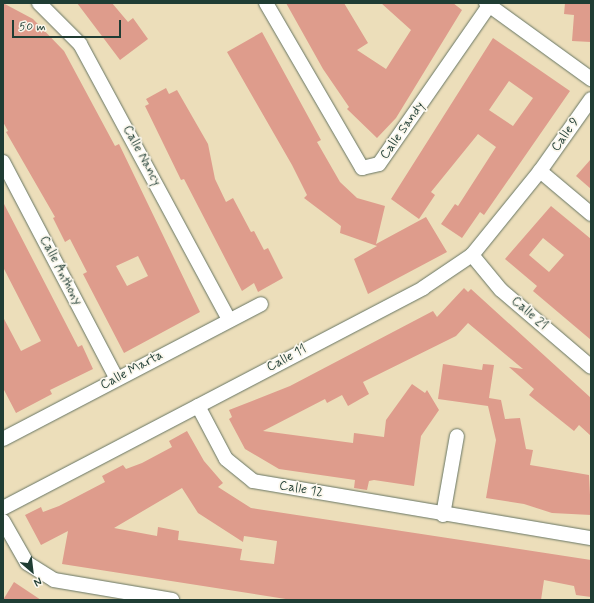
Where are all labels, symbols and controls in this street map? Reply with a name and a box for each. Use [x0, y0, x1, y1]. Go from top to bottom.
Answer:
scale bar [14, 12, 123, 38]
text: 50 m [19, 19, 46, 35]
street label: Calle Sandy [378, 100, 428, 162]
street label: Calle 9 [549, 115, 583, 155]
street label: Calle Nancy [119, 123, 163, 189]
street label: Calle Anthony [35, 234, 85, 308]
street label: Calle 21 [507, 294, 551, 334]
street label: Calle 11 [264, 342, 310, 376]
street label: Calle Marta [99, 348, 165, 394]
street label: Calle 12 [278, 478, 324, 502]
north arrow [12, 551, 52, 591]
text: N [31, 574, 44, 589]

